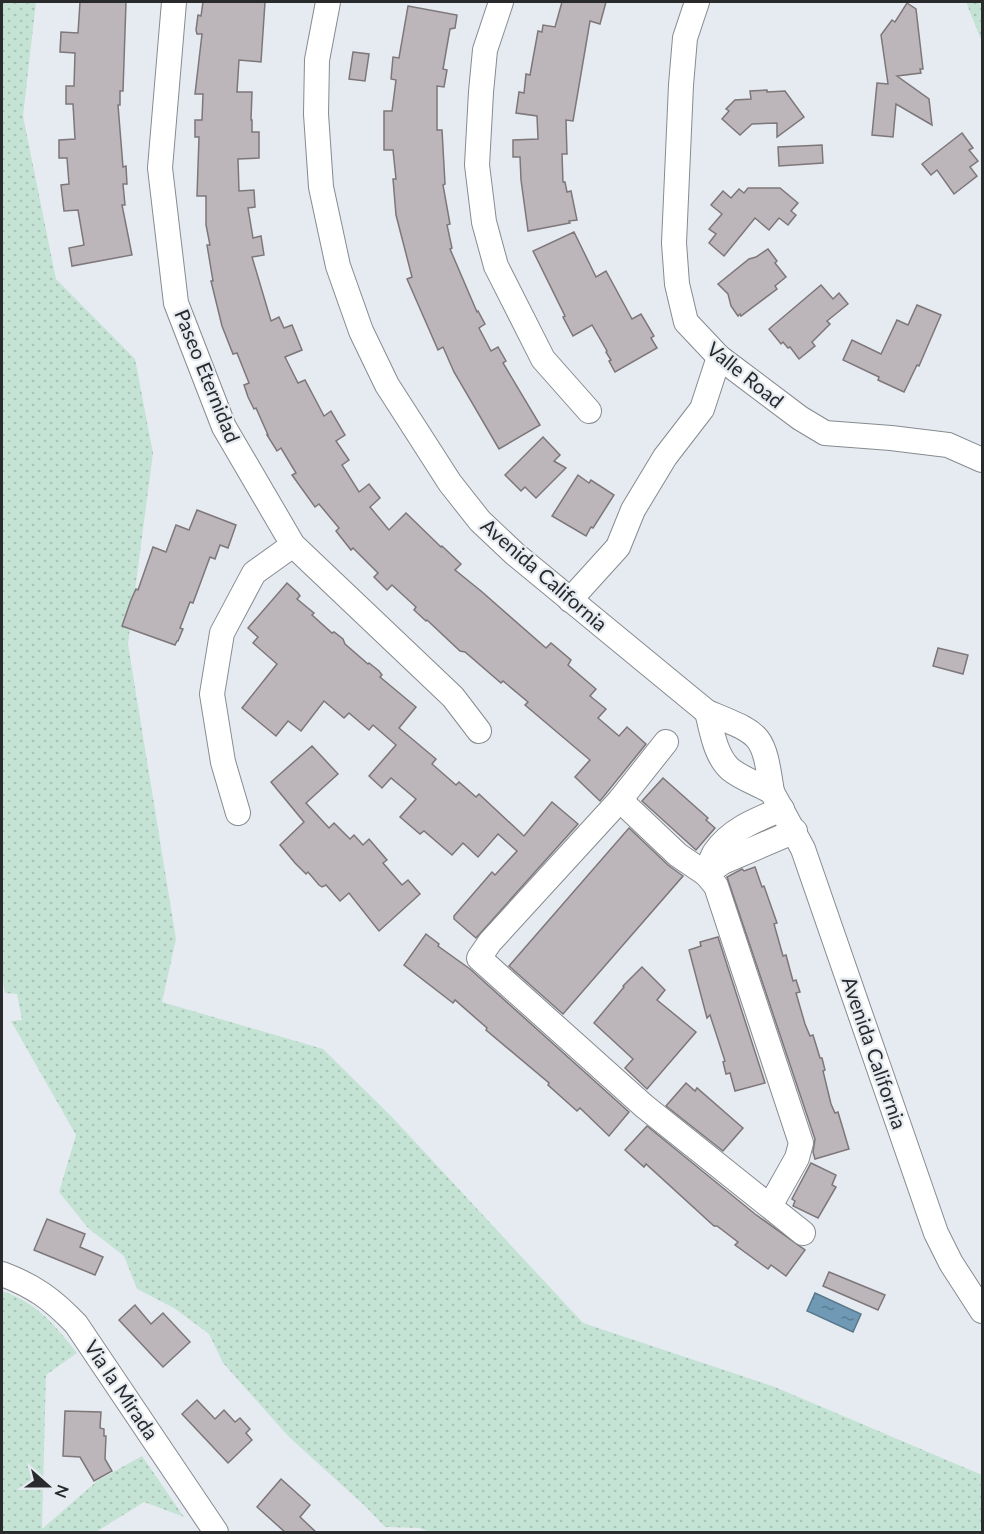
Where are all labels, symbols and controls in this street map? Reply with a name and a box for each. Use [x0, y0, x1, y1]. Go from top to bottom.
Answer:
street label: Paseo Eternidad [170, 305, 246, 446]
street label: Valle Road [703, 336, 789, 412]
street label: Avenida California [477, 513, 613, 636]
street label: Avenida California [838, 973, 912, 1132]
street label: Via la Mirada [80, 1335, 164, 1444]
north arrow [18, 1456, 78, 1516]
text: N [51, 1482, 74, 1501]

